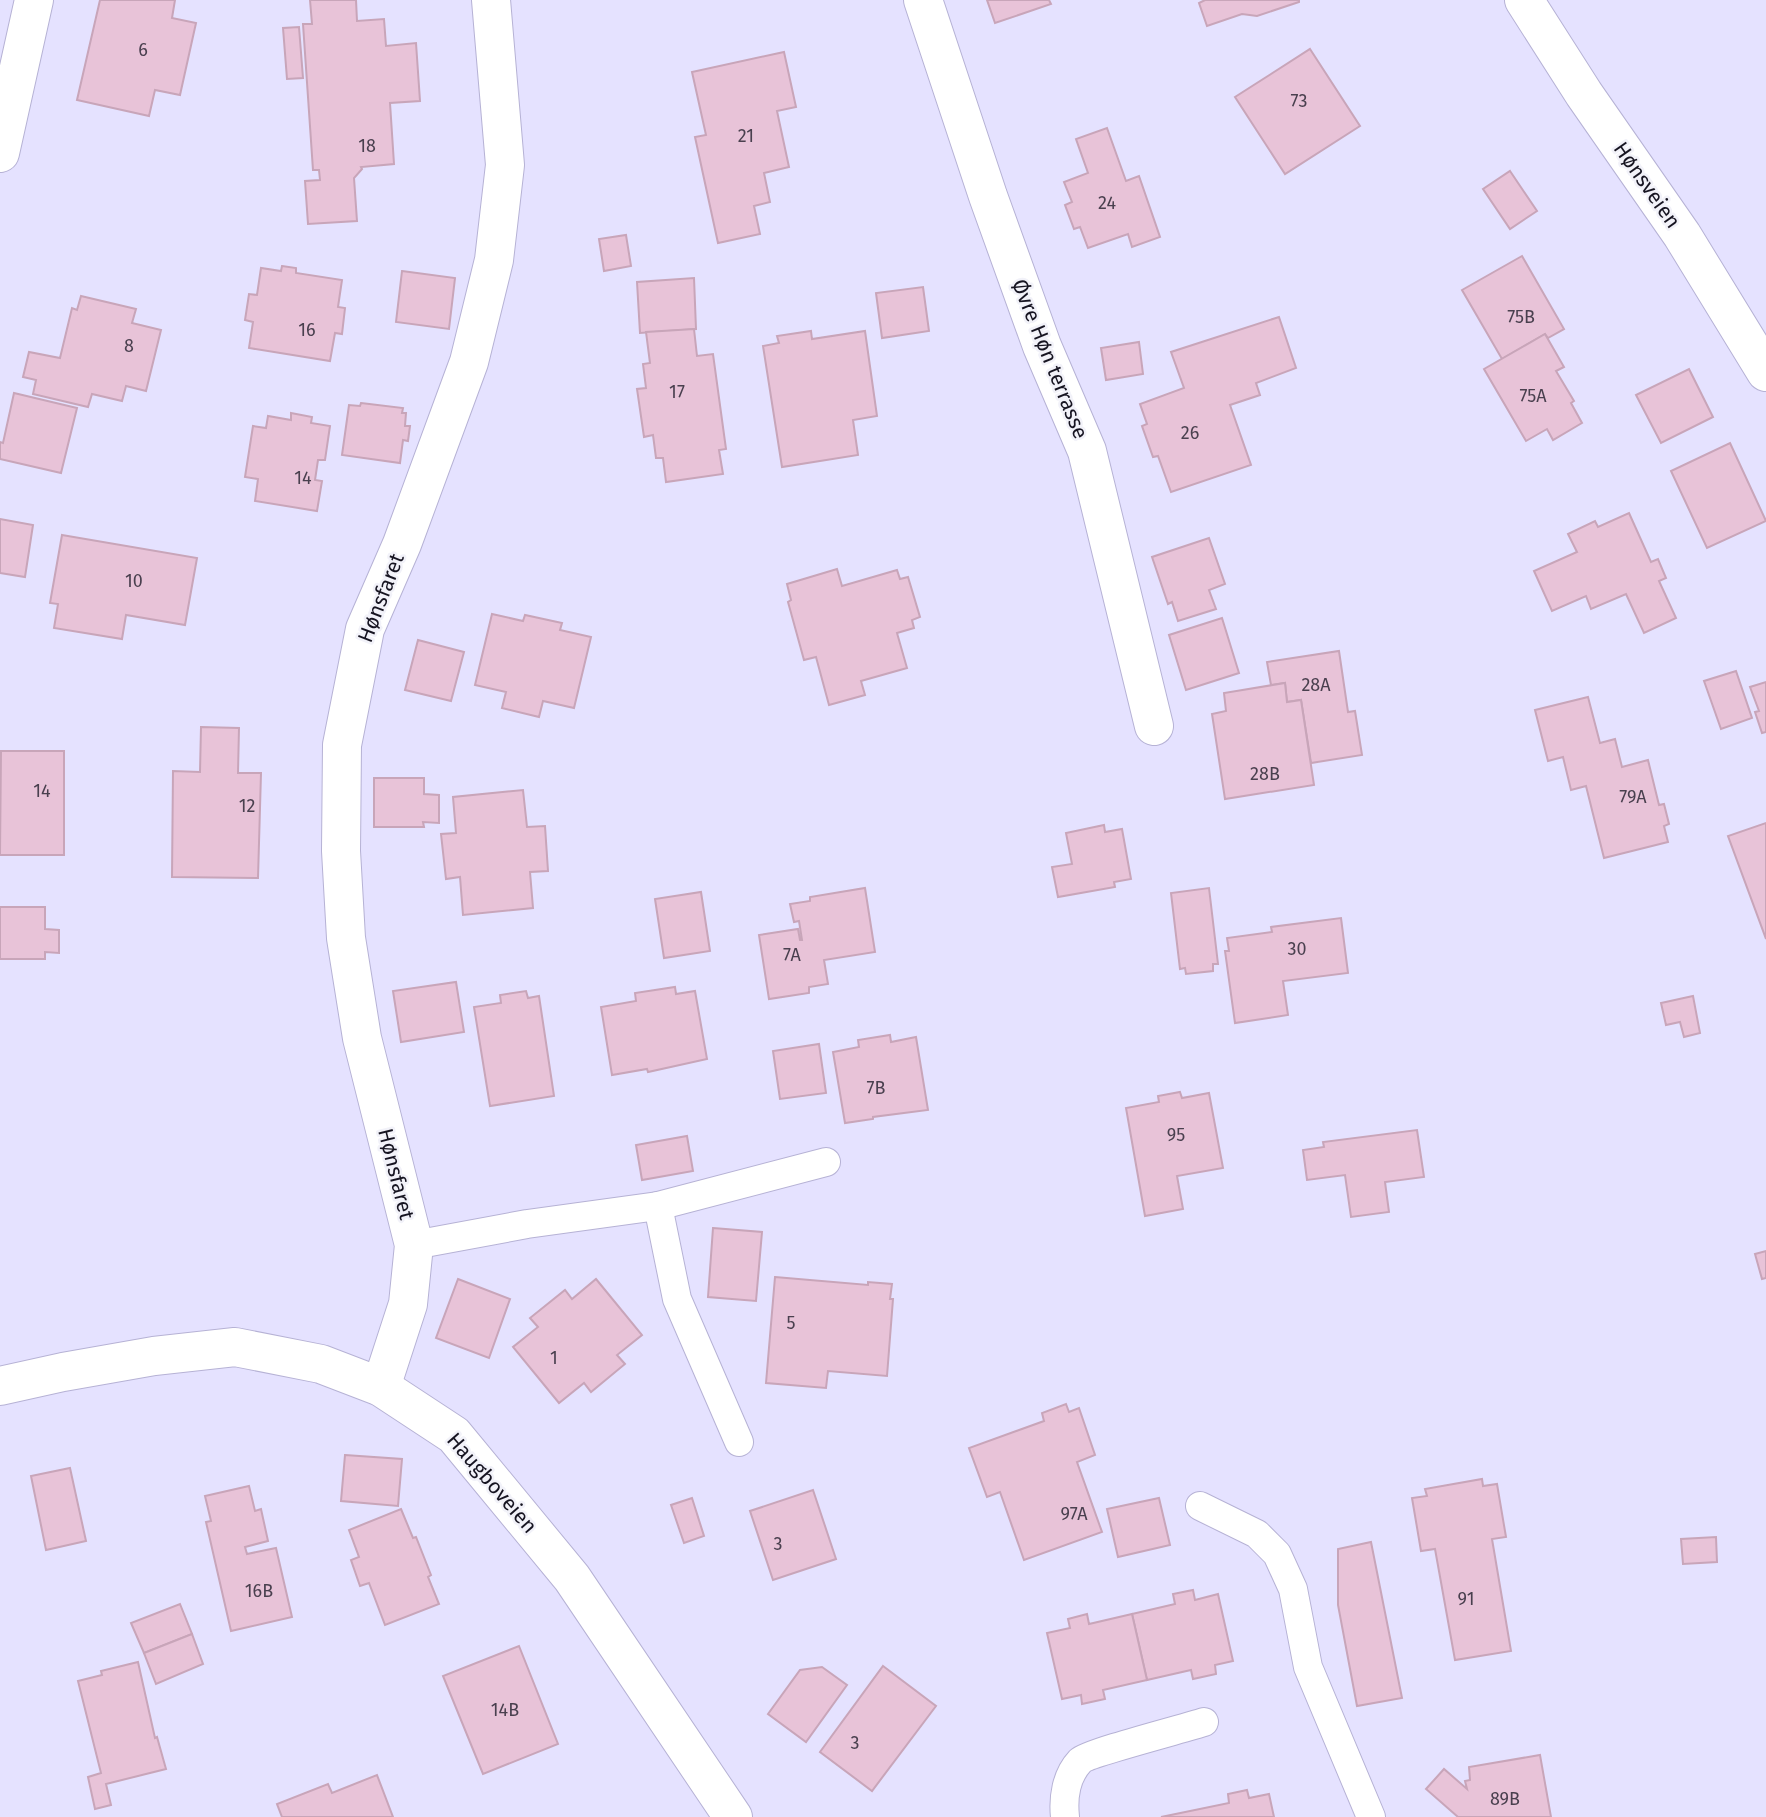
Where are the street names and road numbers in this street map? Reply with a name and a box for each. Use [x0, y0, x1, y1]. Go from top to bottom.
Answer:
street label: Hønsveien [1608, 137, 1686, 233]
street label: Øvre Høn terrasse [1006, 275, 1094, 443]
street label: Hønsfaret [352, 549, 410, 646]
street label: Hønsfaret [372, 1126, 420, 1223]
street label: Haugboveien [441, 1427, 543, 1539]

